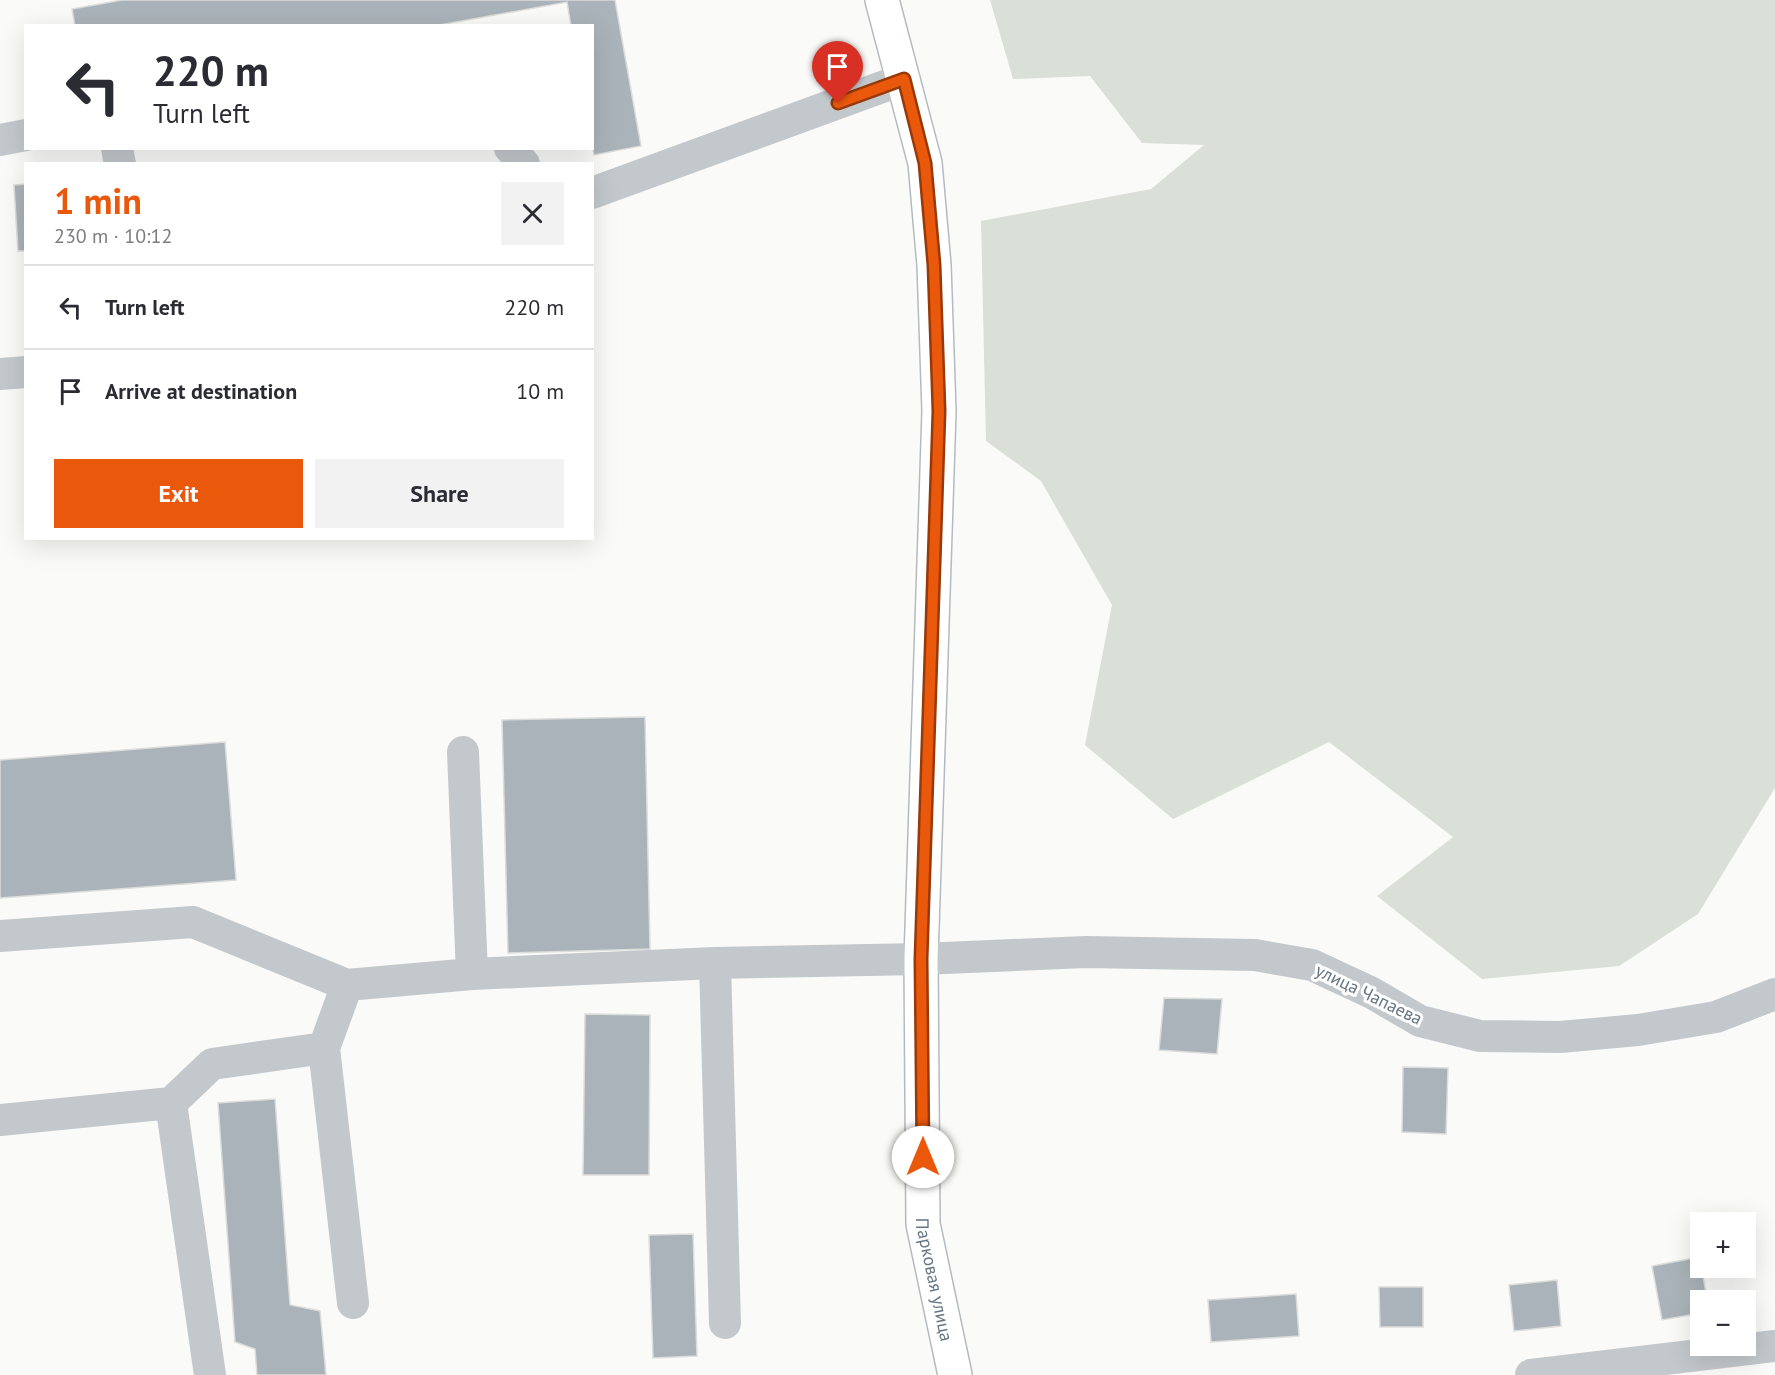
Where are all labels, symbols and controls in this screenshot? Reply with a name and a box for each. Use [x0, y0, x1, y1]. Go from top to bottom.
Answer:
pin [812, 41, 863, 103]
text: 220 m [153, 43, 269, 98]
icon: left [54, 48, 132, 126]
icon: arrive [821, 50, 854, 83]
text: Turn left [153, 96, 250, 130]
text: 1 min [54, 177, 142, 224]
button: close [501, 182, 564, 245]
text: 230 m · 10:12 [54, 223, 172, 249]
icon: left [54, 291, 87, 324]
text: Turn left [105, 293, 185, 321]
text: 220 m [504, 293, 564, 321]
icon: arrive [54, 375, 87, 408]
text: Arrive at destination [105, 377, 297, 405]
text: 10 m [516, 377, 564, 405]
button: Exit [54, 459, 303, 528]
button: Share [315, 459, 564, 528]
street label: улица Чапаева [1312, 958, 1426, 1030]
position arrow [891, 1125, 955, 1189]
map controls [1690, 1212, 1756, 1356]
button: + [1690, 1212, 1756, 1278]
street label: Парковая улица [911, 1218, 959, 1343]
button: − [1690, 1290, 1756, 1356]

